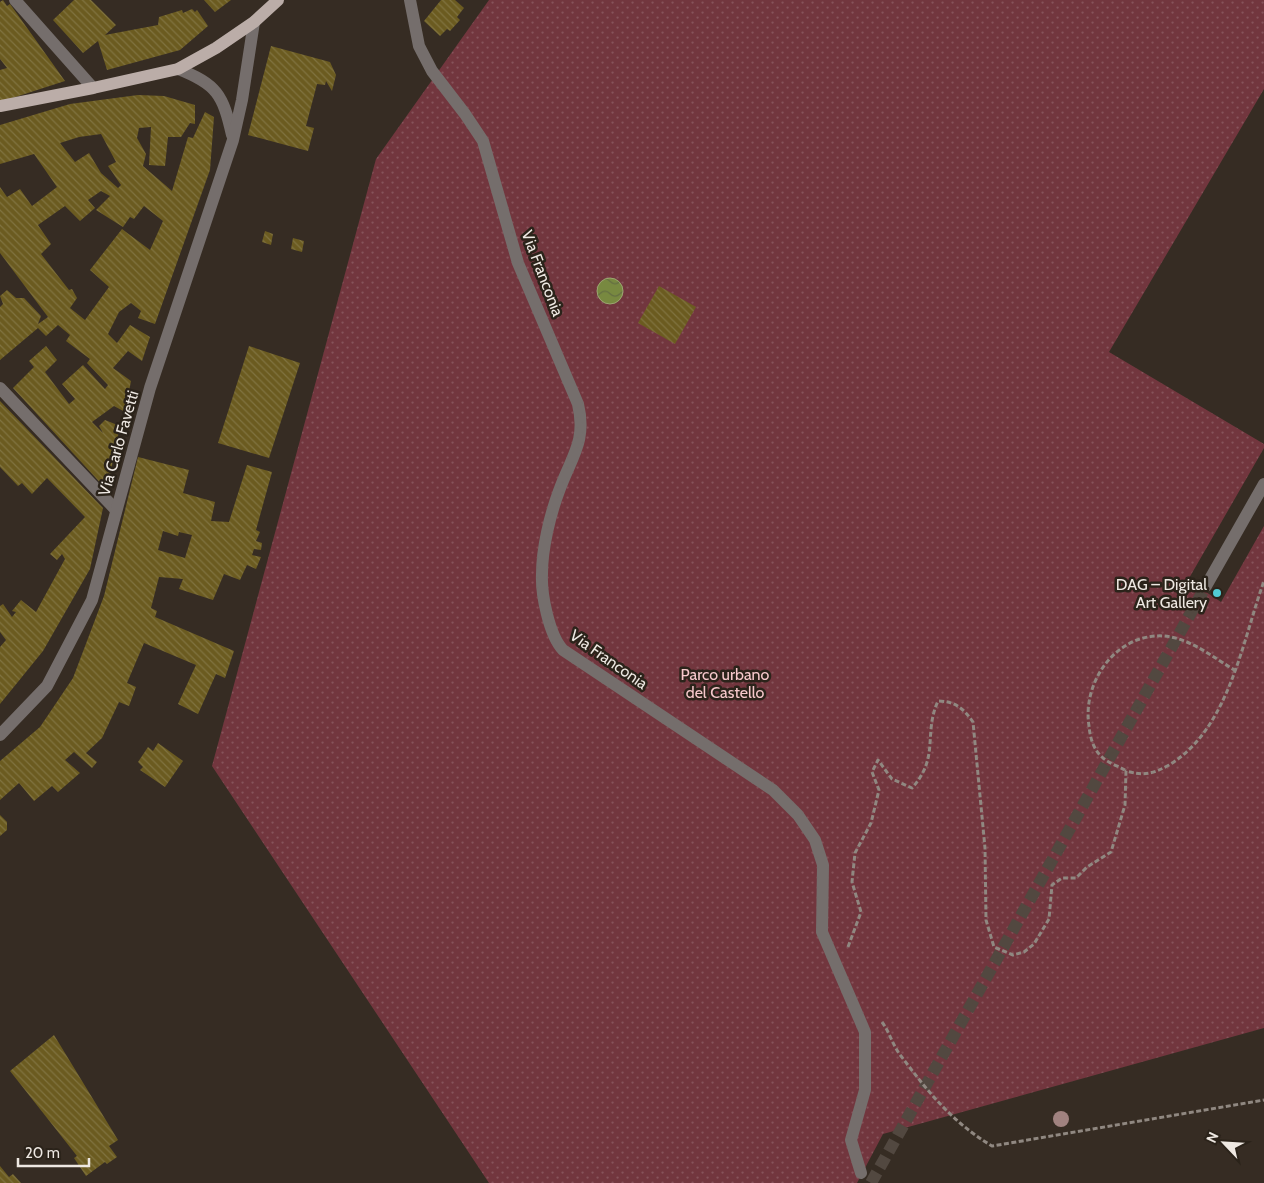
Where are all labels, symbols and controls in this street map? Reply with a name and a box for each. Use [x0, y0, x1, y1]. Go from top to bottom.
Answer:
street label: Via Franconia [517, 228, 568, 319]
street label: Via Carlo Favetti [94, 388, 143, 498]
place label: DAG – Digital Art Gallery [1116, 575, 1207, 612]
marker: DAG – Digital Art Gallery [1211, 587, 1223, 599]
street label: Via Franconia [566, 626, 651, 693]
park label: Parco urbano del Castello [681, 665, 770, 702]
north arrow [1199, 1118, 1249, 1168]
text: N [1202, 1129, 1222, 1146]
scale bar [18, 1136, 89, 1168]
text: 20 m [25, 1144, 60, 1162]

